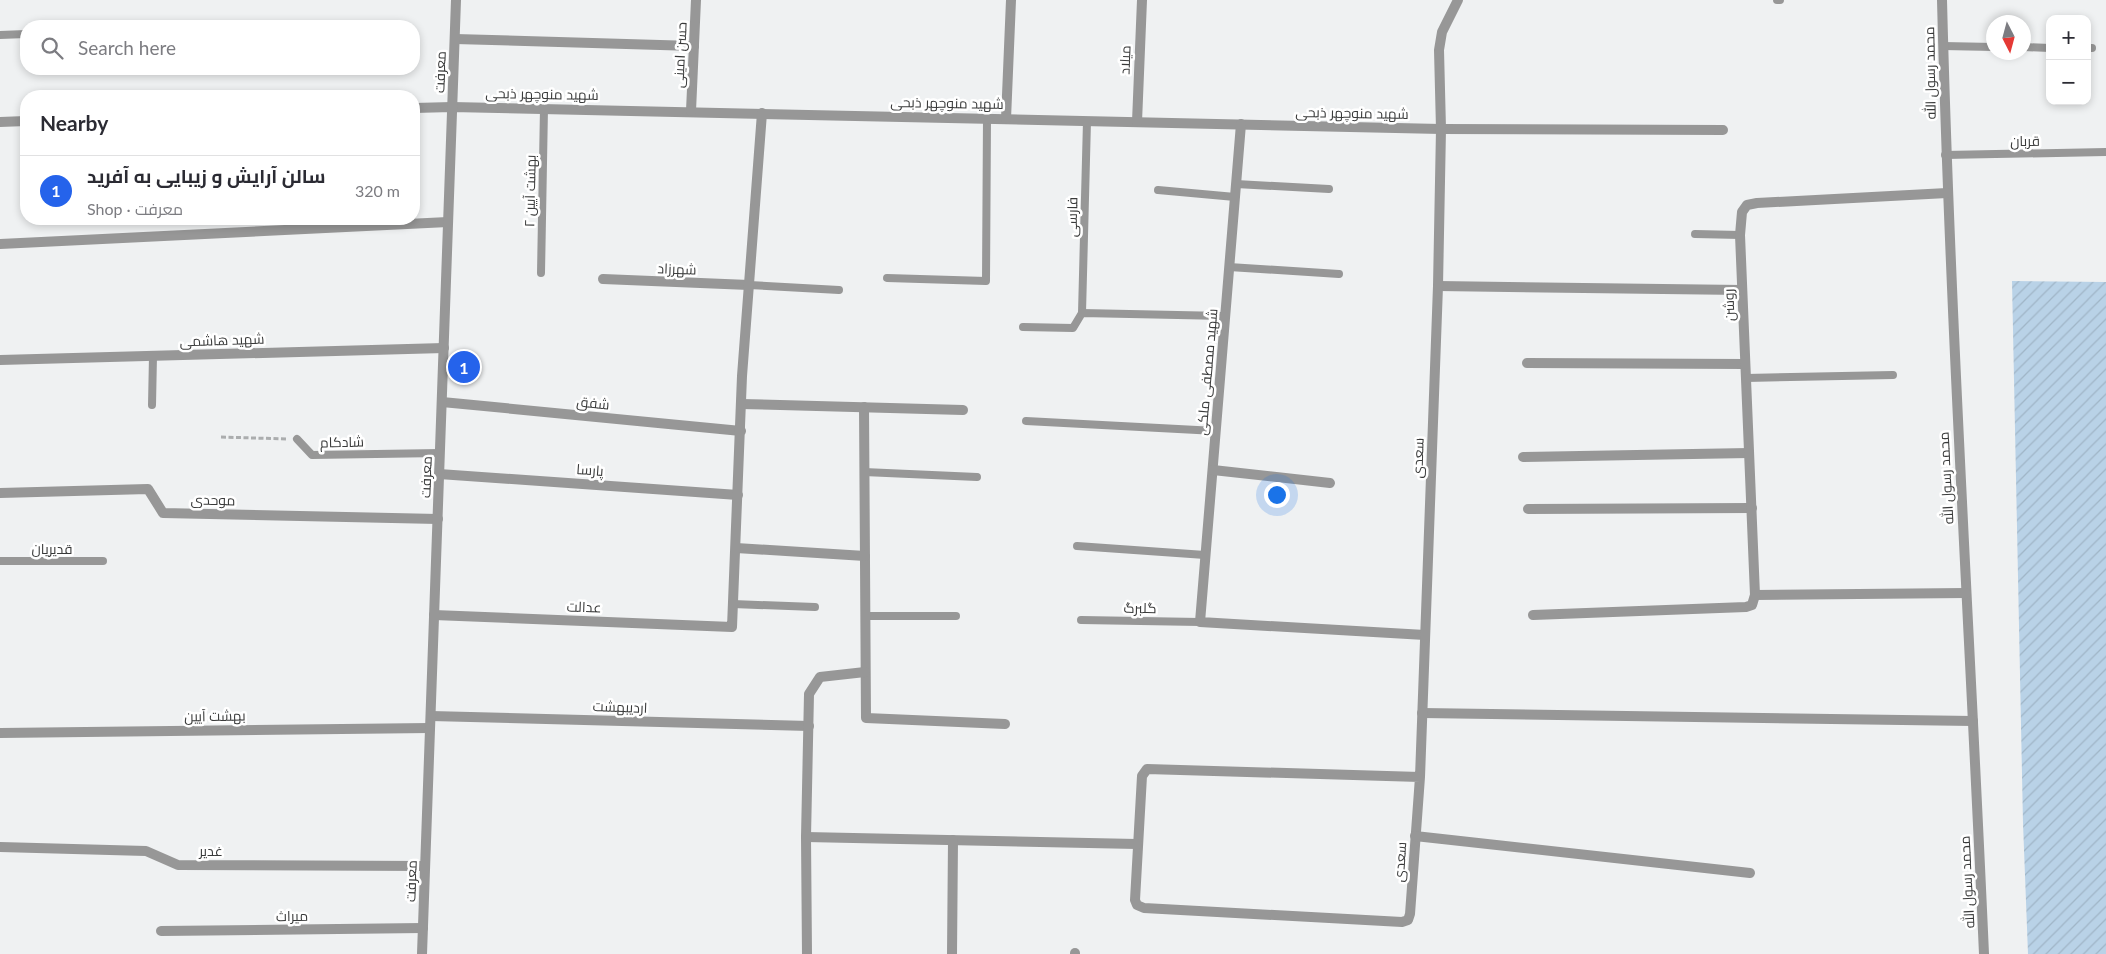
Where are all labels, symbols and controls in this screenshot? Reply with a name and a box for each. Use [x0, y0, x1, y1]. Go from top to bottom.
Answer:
north arrow [1986, 15, 2031, 60]
map controls [2046, 15, 2091, 105]
button: + [2046, 15, 2091, 60]
search box [20, 20, 420, 75]
street label: حسن امینی [669, 21, 690, 89]
street label: محمد رسول الله [1920, 26, 1940, 120]
icon: search [38, 34, 66, 62]
text: Search here [78, 36, 176, 59]
street label: میلاد [1115, 45, 1134, 75]
street label: معرفت [430, 51, 449, 93]
button: − [2046, 60, 2091, 105]
street label: شهید منوچهر ذبحی [485, 84, 599, 105]
street label: شهید منوچهر ذبحی [890, 93, 1004, 114]
street label: شهید منوچهر ذبحی [1295, 103, 1409, 124]
text: Nearby [40, 110, 108, 135]
street label: قربان [2010, 132, 2040, 149]
street label: بهشت آیین ۲ [520, 155, 539, 227]
text: سالن آرایش و زیبایی به آفرید [87, 164, 326, 187]
text: 1 [51, 181, 61, 200]
text: 320 m [355, 181, 400, 200]
street label: فارسی [1063, 197, 1080, 237]
text: Shop · معرفت [87, 199, 183, 218]
street label: شهرزاد [657, 259, 697, 278]
street label: روشن [1719, 289, 1738, 322]
street label: شهید مصطفی ملکی [1192, 308, 1221, 436]
street label: شهید هاشمی [179, 330, 265, 349]
pin: 1 [448, 348, 480, 386]
street label: شفق [576, 392, 610, 414]
street label: محمد رسول الله [1935, 431, 1957, 525]
street label: شادکام [320, 433, 364, 452]
street label: سعدی [1408, 437, 1427, 479]
street label: معرفت [416, 456, 435, 498]
street label: پارسا [576, 460, 604, 481]
your location [1264, 482, 1290, 508]
street label: موحدی [190, 491, 236, 508]
street label: قدیریان [31, 540, 73, 557]
street label: عدالت [566, 597, 602, 616]
street label: گلبرگ [1123, 599, 1157, 616]
street label: اردیبهشت [592, 697, 648, 716]
street label: بهشت آیین [184, 706, 246, 725]
street label: محمد رسول الله [1956, 835, 1978, 929]
street label: سعدی [1390, 841, 1409, 883]
street label: غدیر [198, 842, 223, 859]
street label: معرفت [401, 860, 420, 902]
street label: میراث [276, 907, 308, 924]

